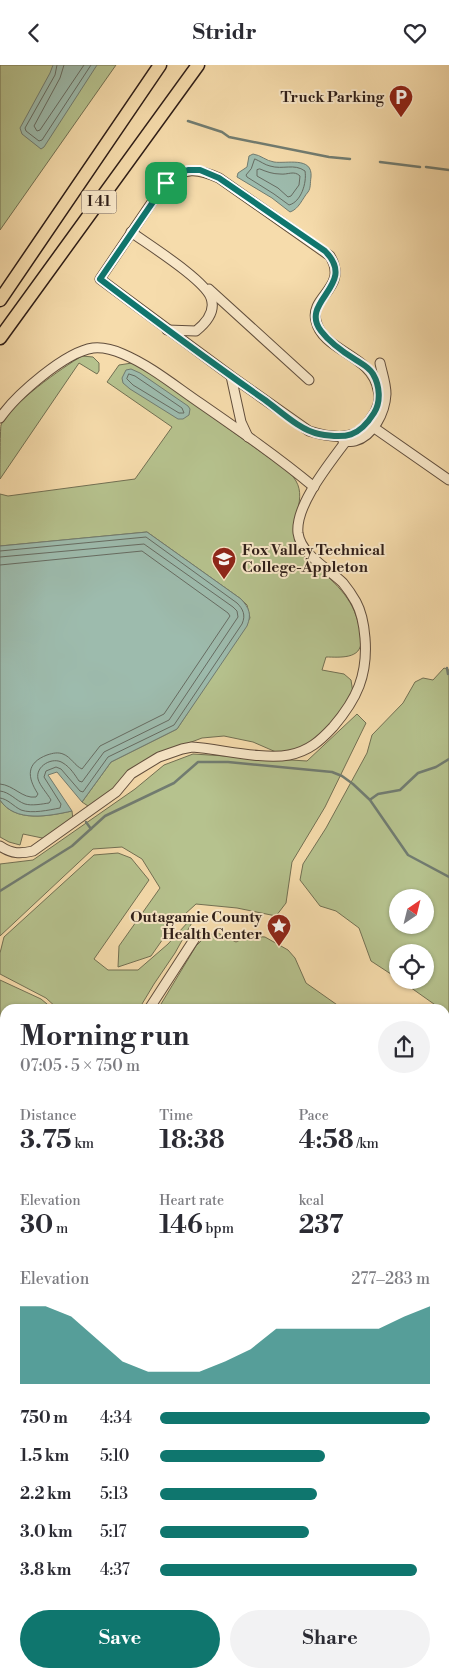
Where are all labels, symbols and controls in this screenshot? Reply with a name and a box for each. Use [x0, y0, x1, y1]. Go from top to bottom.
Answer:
icon: back [20, 19, 48, 47]
text: Stridr [192, 19, 257, 46]
icon: heart [401, 19, 429, 47]
parking icon: Truck Parking [388, 84, 414, 118]
place label: Truck Parking [280, 88, 385, 107]
pin [145, 162, 187, 204]
icon: arrive [152, 169, 180, 197]
road number: I 41 [82, 190, 116, 213]
place label: Fox Valley Technical College-Appleton [242, 541, 385, 577]
school or university icon: Fox Valley Technical College-Appleton [211, 546, 237, 580]
north arrow [389, 889, 434, 934]
map controls [389, 889, 434, 989]
place label: Outagamie County Health Center [130, 908, 262, 944]
place icon: Outagamie County Health Center [266, 913, 292, 947]
button: locate [389, 944, 434, 989]
text: Morning run [20, 1019, 189, 1054]
button: share [378, 1021, 430, 1073]
text: 07:05 · 5 × 750 m [20, 1056, 140, 1076]
text: Distance [20, 1107, 77, 1125]
text: Time [159, 1107, 193, 1125]
text: Pace [299, 1107, 329, 1125]
text: 3.75 [20, 1125, 72, 1156]
text: 18:38 [159, 1125, 225, 1156]
text: 4:58 [299, 1125, 354, 1156]
text: km [72, 1135, 94, 1153]
text: /km [354, 1135, 379, 1153]
text: Elevation [20, 1192, 81, 1210]
text: Heart rate [159, 1192, 224, 1210]
text: kcal [299, 1192, 324, 1210]
text: 30 [20, 1210, 53, 1241]
text: 146 [159, 1210, 203, 1241]
text: 237 [299, 1210, 343, 1241]
text: m [53, 1220, 68, 1238]
text: bpm [203, 1220, 234, 1238]
text: Elevation [20, 1269, 89, 1289]
text: 277–283 m [351, 1269, 430, 1289]
text: 750 m [20, 1408, 68, 1428]
text: 4:34 [100, 1408, 132, 1428]
text: 1.5 km [20, 1446, 69, 1466]
text: 5:10 [100, 1446, 129, 1466]
text: 2.2 km [20, 1484, 71, 1504]
text: 5:13 [100, 1484, 128, 1504]
text: 3.0 km [20, 1522, 73, 1542]
text: 5:17 [100, 1522, 127, 1542]
text: 3.8 km [20, 1560, 71, 1580]
text: 4:37 [100, 1560, 130, 1580]
button: Save [20, 1610, 220, 1668]
button: Share [230, 1610, 430, 1668]

